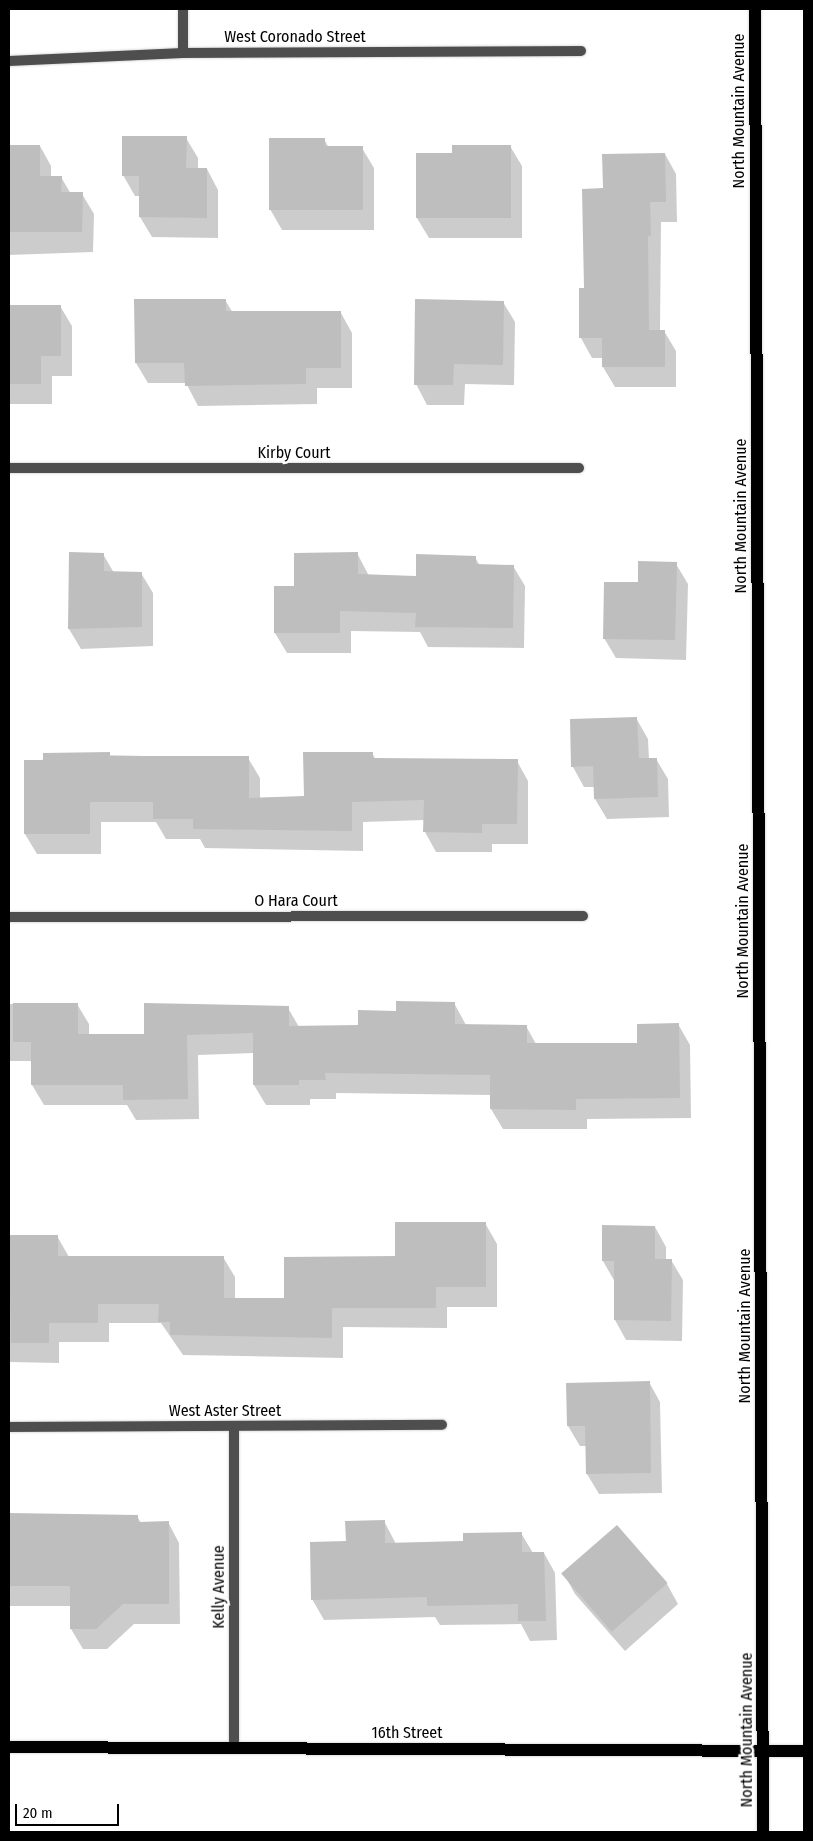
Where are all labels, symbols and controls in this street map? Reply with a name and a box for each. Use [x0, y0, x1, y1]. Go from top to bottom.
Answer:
street label: West Coronado Street [224, 27, 366, 47]
street label: North Mountain Avenue [729, 34, 749, 188]
street label: North Mountain Avenue [731, 439, 751, 593]
street label: Kirby Court [258, 443, 330, 463]
street label: North Mountain Avenue [733, 844, 753, 998]
street label: O Hara Court [254, 891, 338, 911]
street label: North Mountain Avenue [735, 1249, 755, 1403]
street label: West Aster Street [169, 1401, 281, 1421]
street label: Kelly Avenue [209, 1545, 229, 1629]
street label: North Mountain Avenue [737, 1653, 757, 1807]
street label: 16th Street [372, 1723, 442, 1743]
scale bar [18, 1794, 121, 1826]
text: 20 m [23, 1804, 53, 1822]

